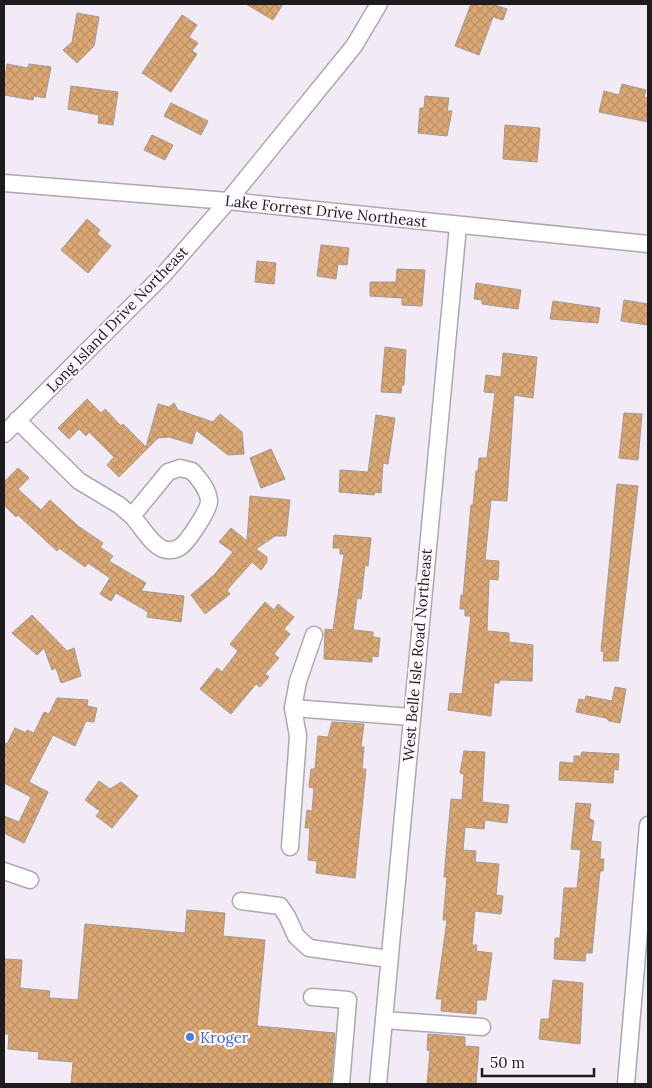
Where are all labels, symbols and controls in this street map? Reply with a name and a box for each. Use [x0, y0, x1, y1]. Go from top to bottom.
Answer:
street label: Lake Forrest Drive Northeast [224, 191, 428, 231]
street label: Long Island Drive Northeast [42, 242, 192, 396]
street label: West Belle Isle Road Northeast [398, 548, 436, 762]
place label: Kroger [200, 1028, 249, 1047]
marker: Kroger [184, 1031, 196, 1043]
scale bar [482, 1046, 594, 1078]
text: 50 m [490, 1053, 525, 1072]

